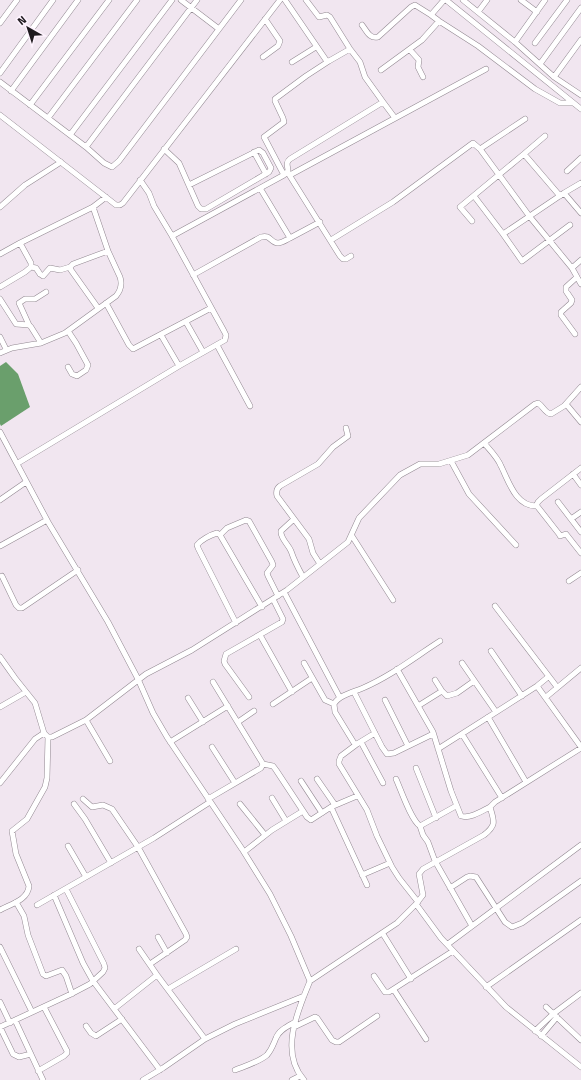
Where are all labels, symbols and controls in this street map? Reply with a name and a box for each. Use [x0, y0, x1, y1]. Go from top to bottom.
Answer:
north arrow [8, 8, 48, 48]
text: N [15, 13, 29, 28]

